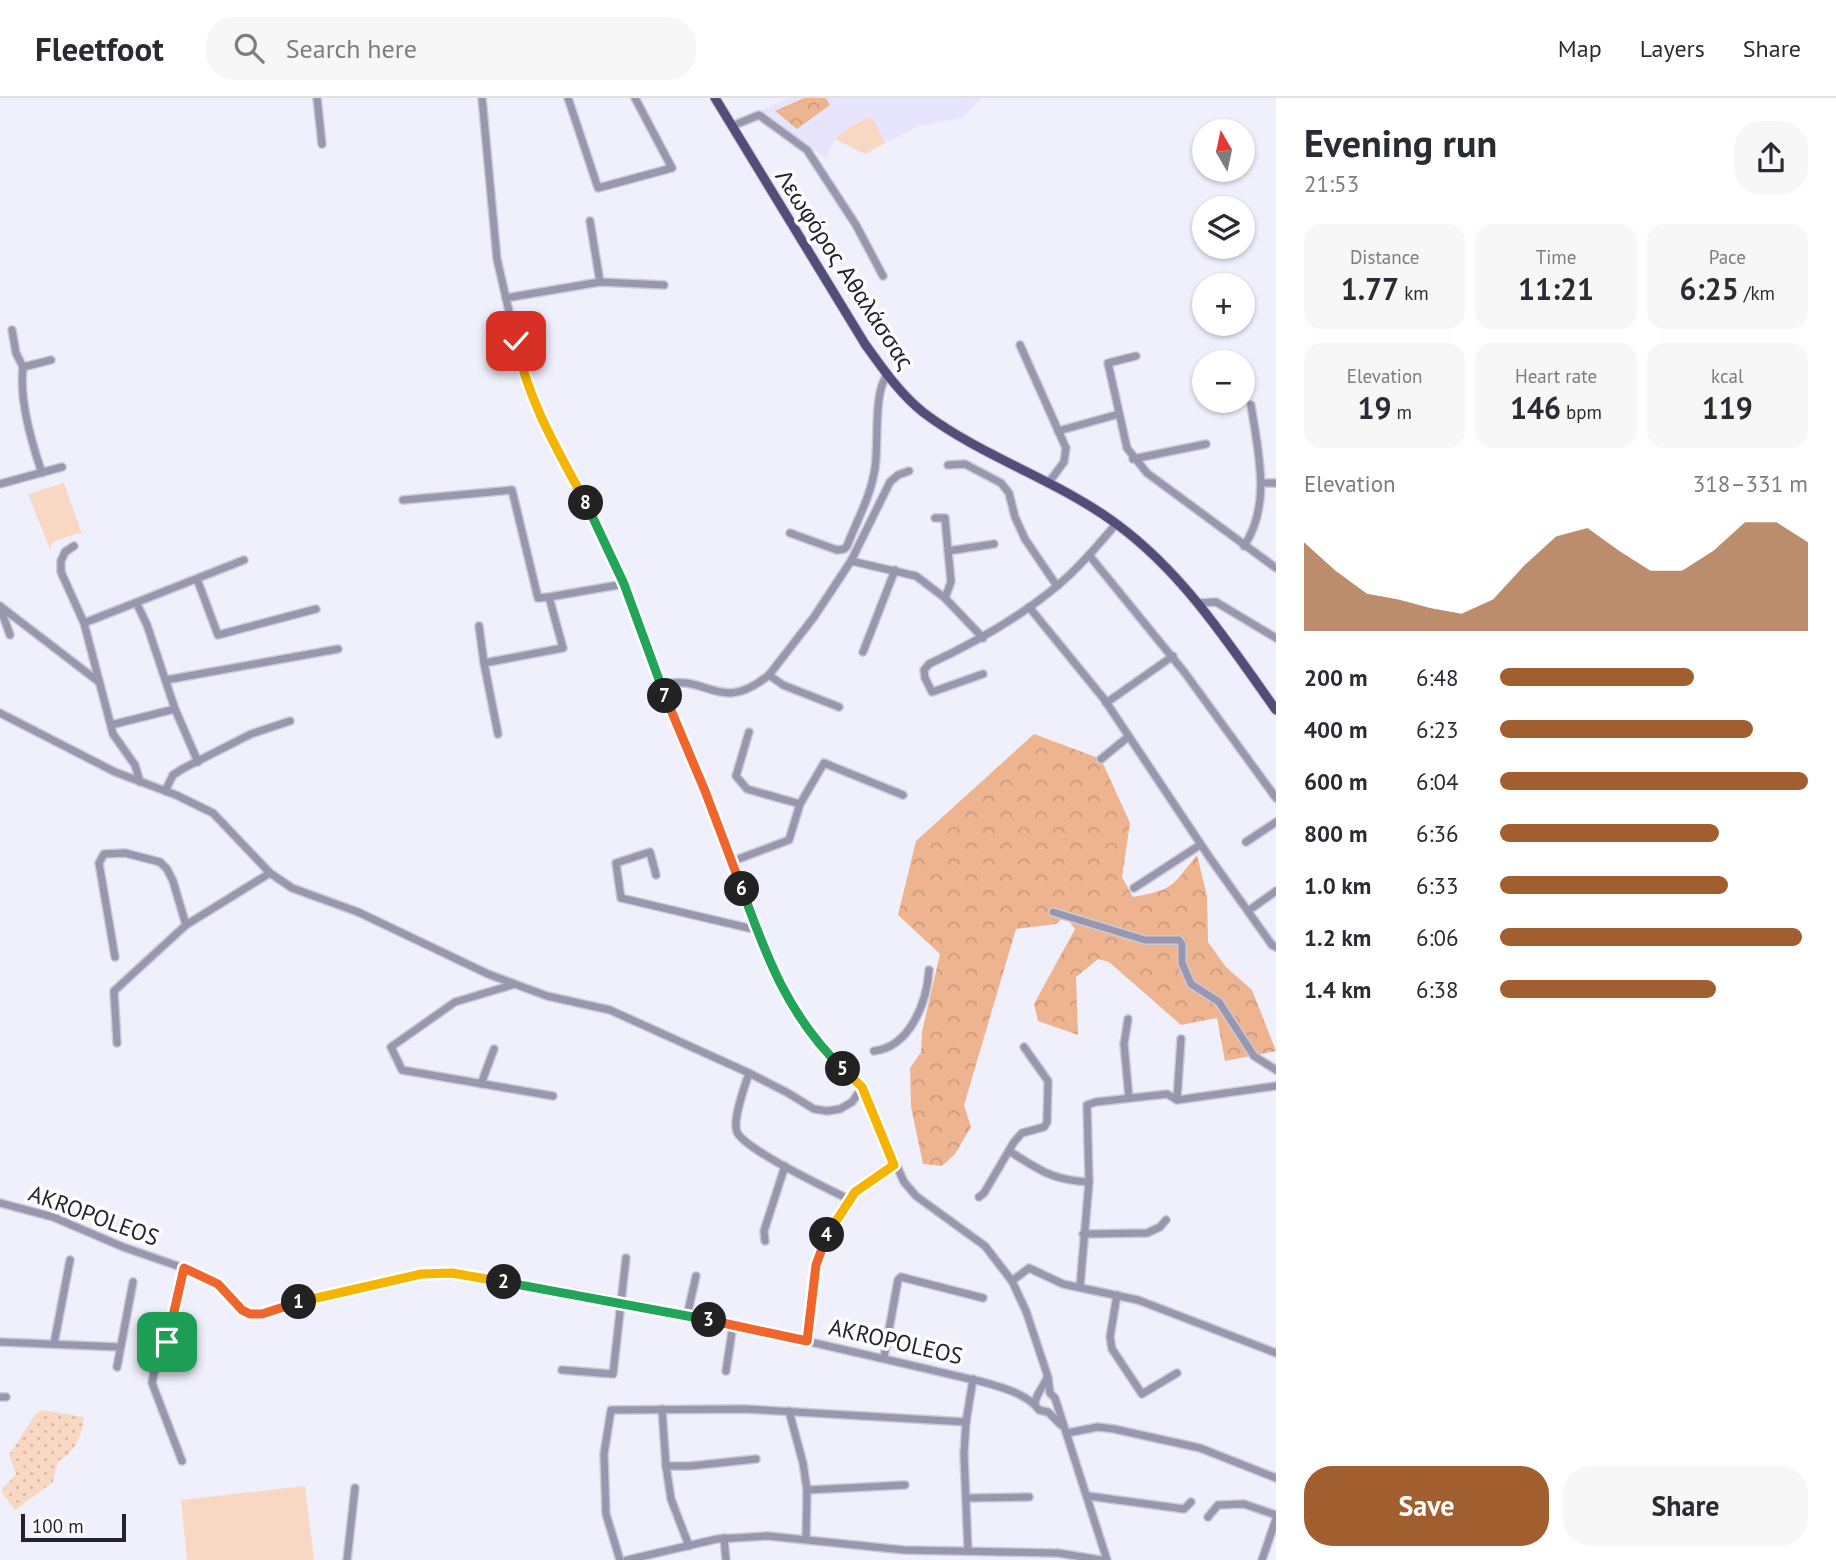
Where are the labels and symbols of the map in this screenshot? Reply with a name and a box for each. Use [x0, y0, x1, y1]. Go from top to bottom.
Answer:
north arrow [1192, 119, 1255, 182]
street label: Λεωφόρος Αθαλάσσας [769, 163, 921, 375]
pin [486, 311, 546, 371]
pin: 8 [568, 486, 604, 520]
pin: 7 [648, 678, 682, 714]
pin: 6 [724, 872, 760, 906]
pin: 5 [826, 1052, 860, 1086]
street label: AKROPOLEOS [25, 1178, 163, 1252]
pin: 4 [810, 1218, 844, 1252]
pin: 2 [486, 1264, 522, 1300]
pin: 1 [282, 1284, 316, 1320]
pin: 3 [692, 1302, 726, 1338]
pin [137, 1312, 197, 1372]
street label: AKROPOLEOS [826, 1312, 966, 1370]
scale bar [21, 1511, 126, 1543]

